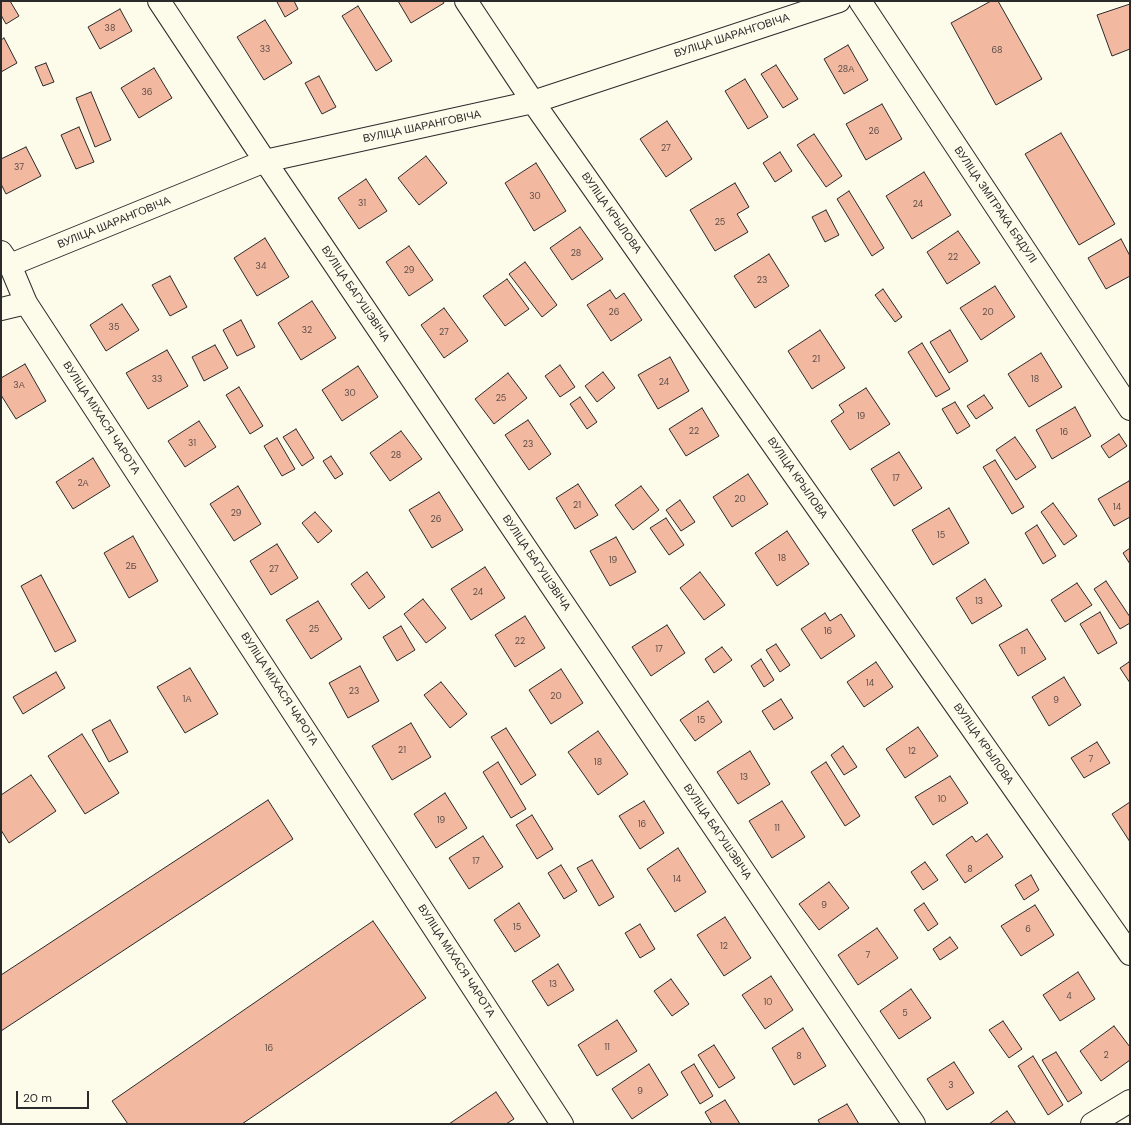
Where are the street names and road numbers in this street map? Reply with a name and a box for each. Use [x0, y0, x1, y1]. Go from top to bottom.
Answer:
street label: ВУЛІЦА ШАРАНГОВІЧА [673, 11, 791, 61]
street label: ВУЛІЦА ШАРАНГОВІЧА [362, 108, 482, 146]
street label: ВУЛІЦА ЗМІТРАКА БЯДУЛІ [951, 144, 1039, 266]
street label: ВУЛІЦА КРЫЛОВА [578, 170, 644, 256]
street label: ВУЛІЦА ШАРАНГОВІЧА [56, 194, 172, 252]
street label: ВУЛІЦА БАГУШЭВІЧА [318, 244, 392, 344]
street label: ВУЛІЦА МІХАСЯ ЧАРОТА [60, 359, 142, 477]
street label: ВУЛІЦА КРЫЛОВА [764, 435, 830, 521]
street label: ВУЛІЦА БАГУШЭВІЧА [499, 513, 573, 613]
street label: ВУЛІЦА МІХАСЯ ЧАРОТА [238, 630, 320, 748]
street label: ВУЛІЦА КРЫЛОВА [950, 701, 1016, 787]
street label: ВУЛІЦА БАГУШЭВІЧА [680, 782, 754, 882]
street label: ВУЛІЦА МІХАСЯ ЧАРОТА [415, 902, 497, 1020]

